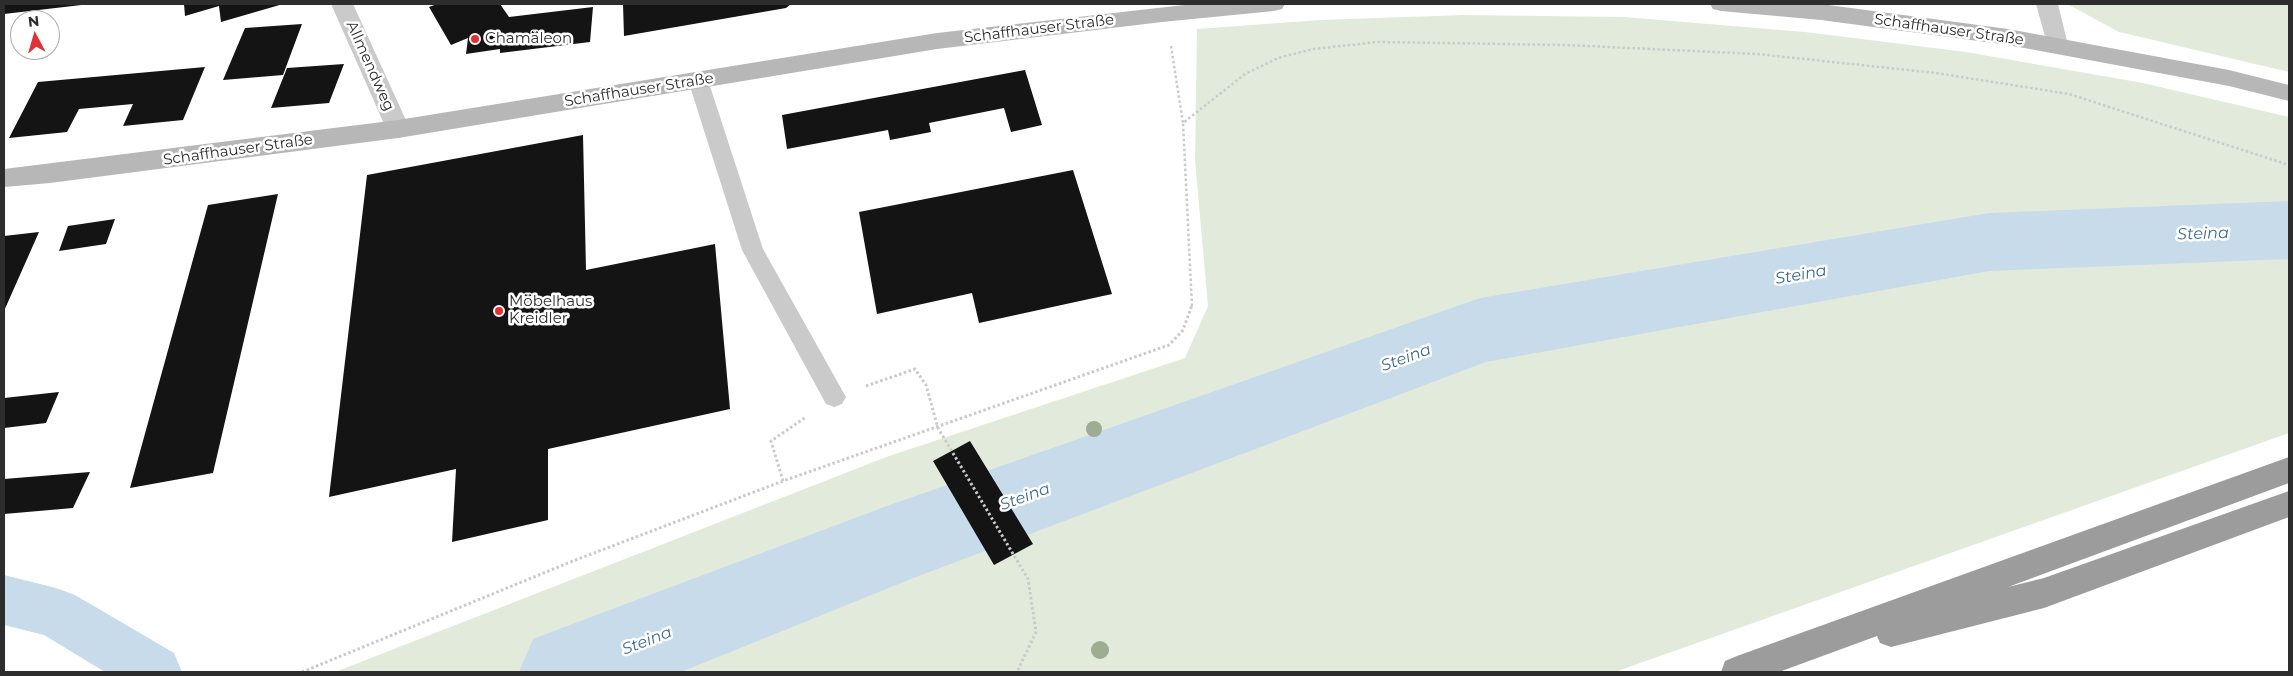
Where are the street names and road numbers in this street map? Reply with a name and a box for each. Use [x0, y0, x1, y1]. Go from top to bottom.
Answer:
street label: Schaffhauser Straße [963, 11, 1115, 47]
street label: Schaffhauser Straße [1873, 11, 2025, 49]
street label: Allmendweg [342, 18, 398, 114]
street label: Schaffhauser Straße [563, 69, 715, 111]
street label: Schaffhauser Straße [162, 131, 314, 169]

